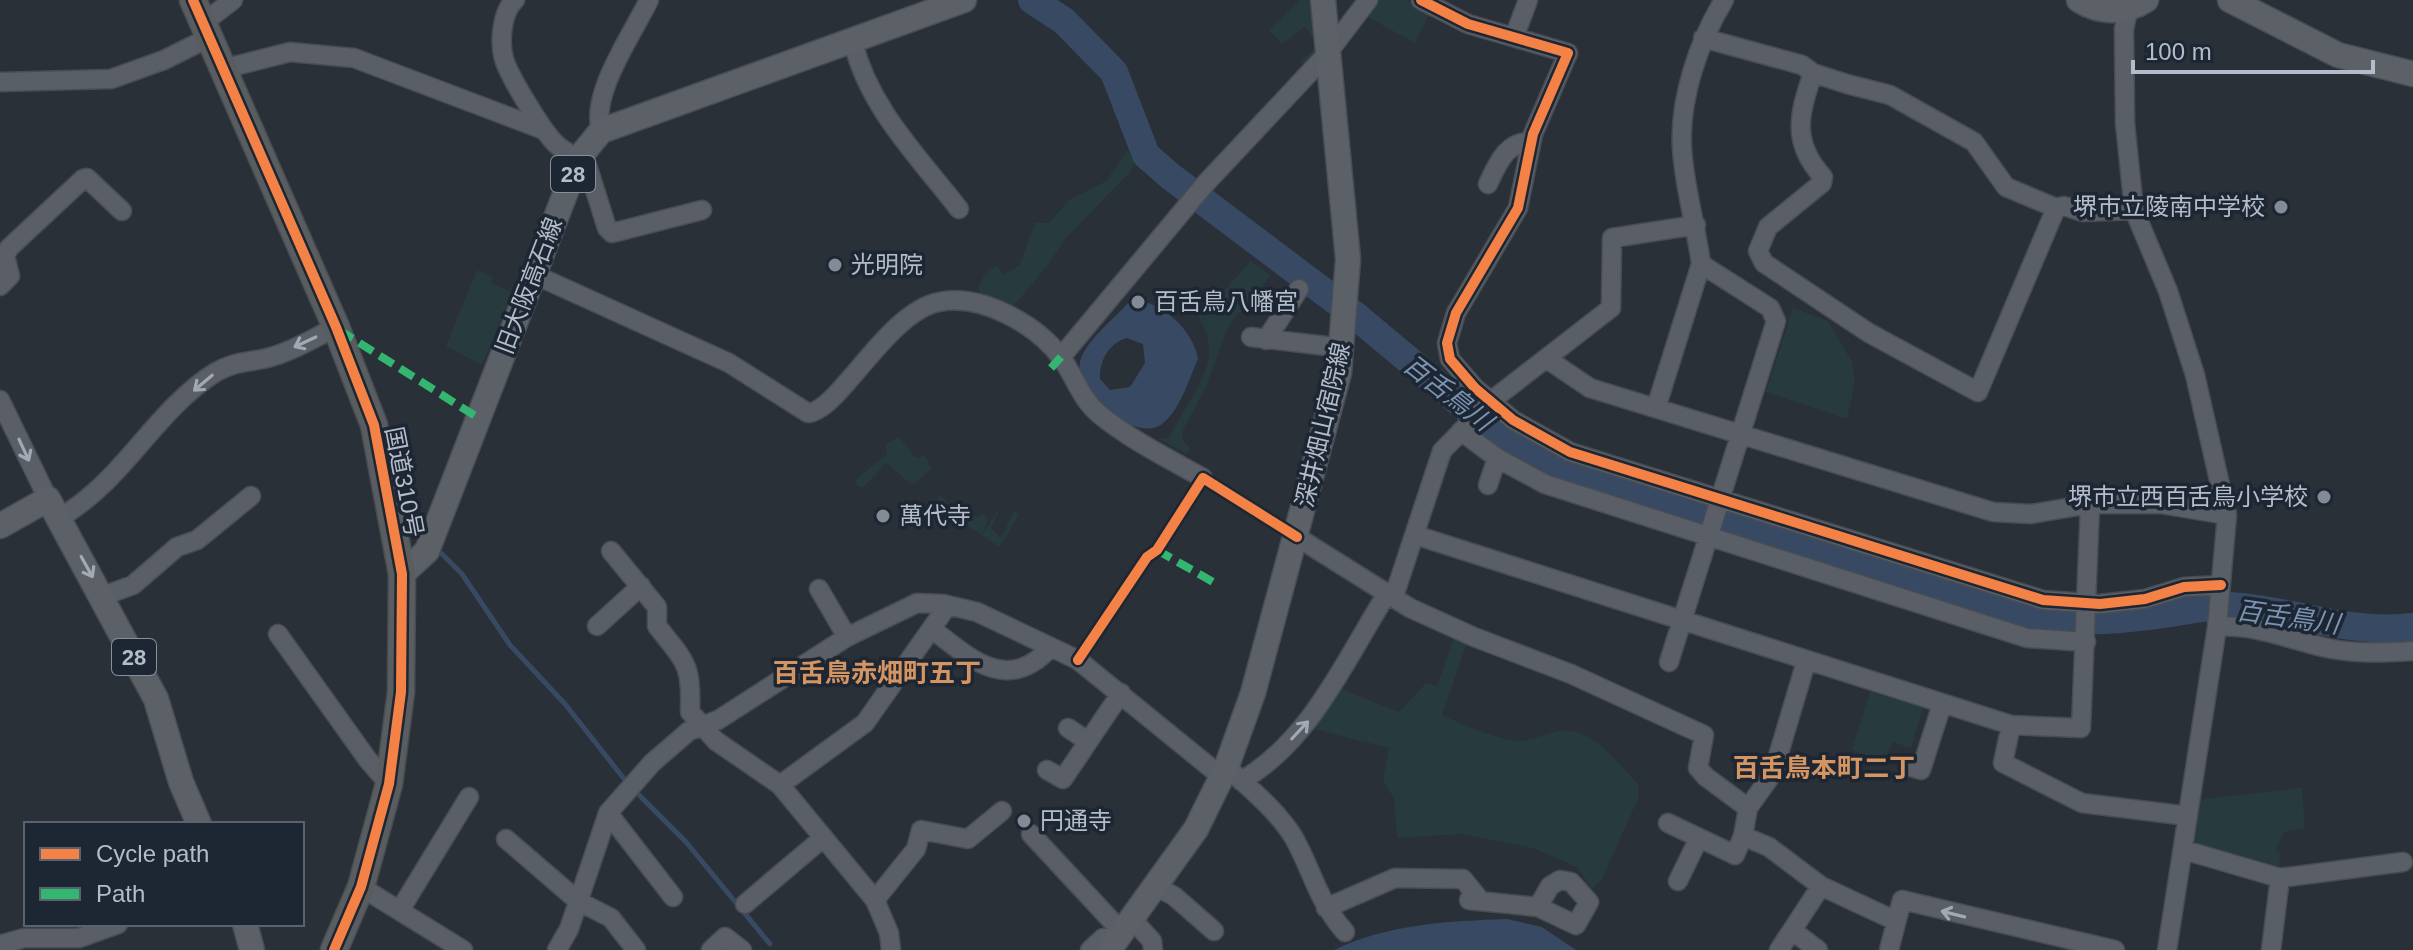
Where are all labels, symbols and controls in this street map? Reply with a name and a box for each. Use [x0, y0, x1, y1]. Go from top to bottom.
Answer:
scale bar [2133, 24, 2373, 74]
text: 100 m [2145, 38, 2212, 65]
road number: 28 [551, 156, 595, 192]
place label: 堺市立陵南中学校 [2073, 193, 2265, 220]
marker: 堺市立陵南中学校 [2272, 198, 2290, 216]
street label: 旧大阪高石線 [490, 214, 567, 358]
place label: 光明院 [851, 251, 923, 278]
marker: 光明院 [826, 256, 844, 274]
place label: 百舌鳥八幡宮 [1154, 288, 1298, 315]
marker: 百舌鳥八幡宮 [1129, 293, 1147, 311]
one-way arrow [293, 335, 317, 350]
street label: 深井畑山宿院線 [1290, 340, 1355, 510]
water label: 百舌鳥川 [1398, 349, 1501, 439]
one-way arrow [193, 374, 213, 392]
street label: 国道310号 [381, 424, 428, 539]
one-way arrow [17, 438, 32, 462]
place label: 堺市立西百舌鳥小学校 [2068, 483, 2308, 510]
marker: 堺市立西百舌鳥小学校 [2315, 488, 2333, 506]
place label: 萬代寺 [899, 502, 971, 529]
marker: 萬代寺 [874, 507, 892, 525]
one-way arrow [79, 555, 95, 579]
water label: 百舌鳥川 [2234, 595, 2345, 640]
road number: 28 [112, 639, 156, 675]
district label: 百舌鳥赤畑町五丁 [773, 658, 981, 688]
one-way arrow [1291, 720, 1310, 740]
district label: 百舌鳥本町二丁 [1733, 753, 1915, 783]
place label: 円通寺 [1040, 807, 1112, 834]
marker: 円通寺 [1015, 812, 1033, 830]
legend [24, 822, 304, 926]
text: Cycle path [96, 840, 209, 867]
text: Path [96, 880, 145, 907]
one-way arrow [1941, 905, 1967, 920]

